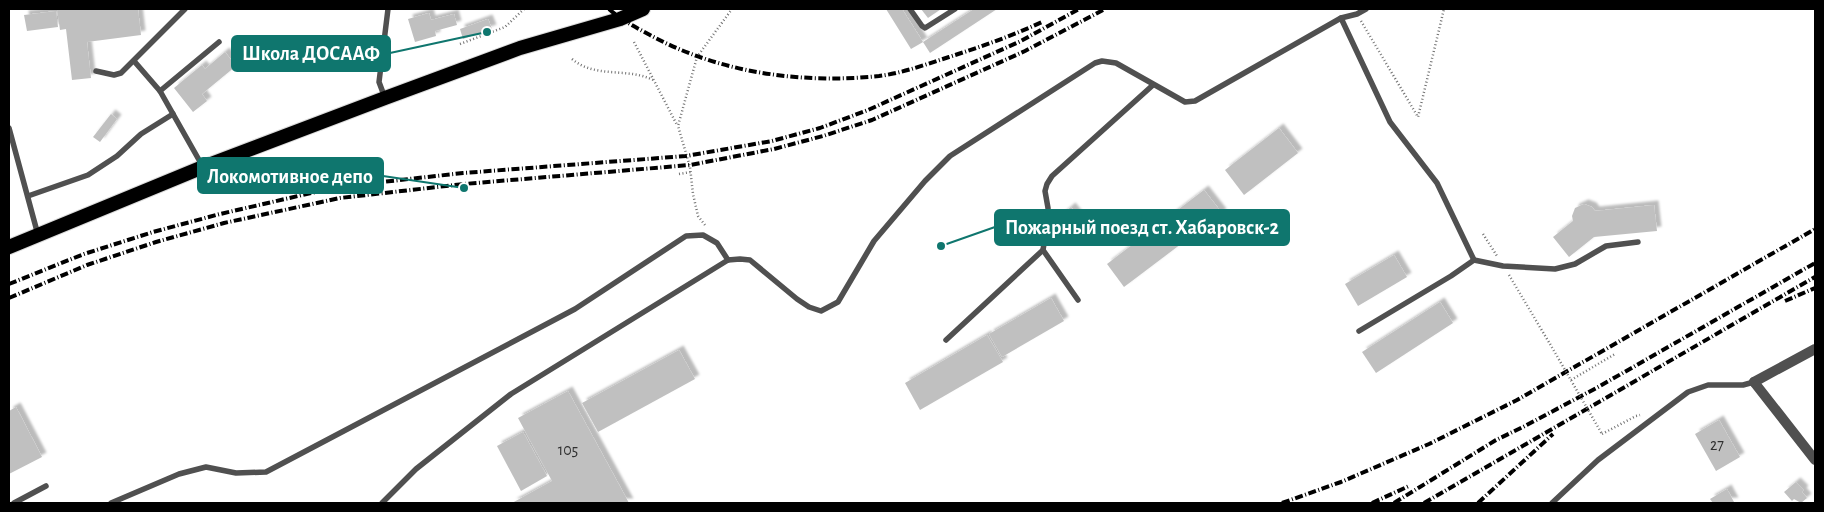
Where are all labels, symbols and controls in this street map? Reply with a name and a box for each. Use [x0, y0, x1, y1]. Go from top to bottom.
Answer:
callout: Школа ДОСААФ [232, 36, 390, 71]
text: Школа ДОСААФ [242, 44, 380, 64]
callout: Локомотивное депо [198, 158, 383, 193]
text: Локомотивное депо [207, 167, 373, 187]
callout: Пожарный поезд ст. Хабаровск-2 [995, 210, 1289, 245]
text: Пожарный поезд ст. Хабаровск-2 [1005, 218, 1279, 238]
house number: 27 [1710, 437, 1724, 453]
house number: 105 [558, 442, 578, 458]

